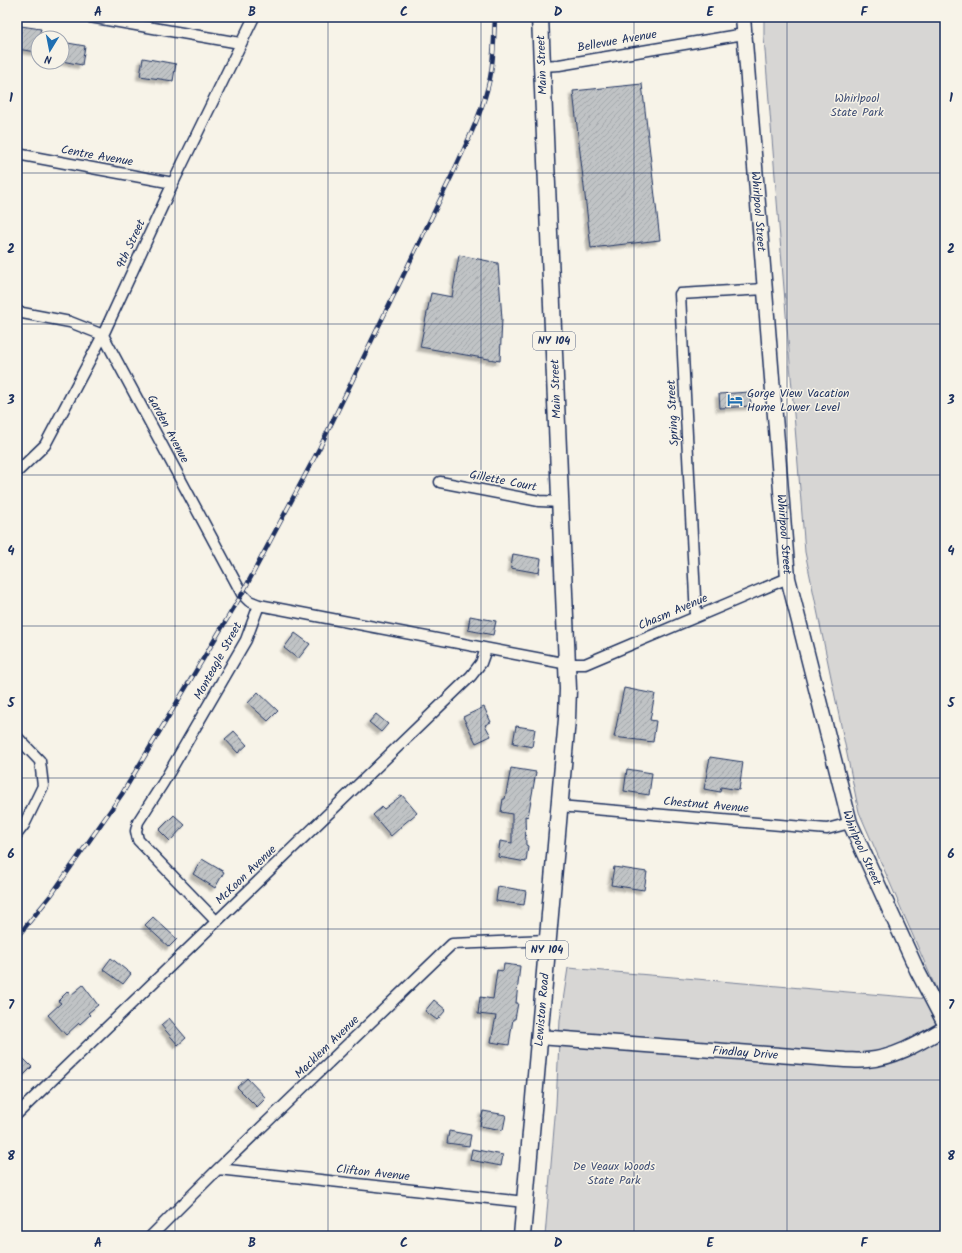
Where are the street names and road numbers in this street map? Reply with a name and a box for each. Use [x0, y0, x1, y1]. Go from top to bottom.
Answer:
street label: Bellevue Avenue [576, 25, 659, 57]
street label: Main Street [531, 35, 553, 95]
street label: Centre Avenue [59, 140, 135, 172]
street label: Whirlpool Street [746, 170, 771, 253]
street label: 9th Street [111, 216, 151, 272]
road number: NY 104 [533, 332, 575, 350]
street label: Main Street [545, 359, 567, 419]
street label: Spring Street [662, 379, 684, 447]
street label: Garden Avenue [142, 391, 194, 467]
street label: Gillette Court [468, 465, 539, 497]
street label: Whirlpool Street [772, 493, 797, 576]
street label: Chasm Avenue [635, 589, 711, 635]
street label: Monteagle Street [189, 618, 247, 703]
street label: Chestnut Avenue [662, 792, 750, 818]
street label: Whirlpool Street [838, 808, 887, 889]
street label: McKoon Avenue [211, 840, 282, 909]
road number: NY 104 [526, 941, 568, 959]
street label: Lewiston Road [529, 971, 554, 1047]
street label: Macklem Avenue [290, 1011, 364, 1083]
street label: Findlay Drive [712, 1041, 779, 1064]
street label: Clifton Avenue [335, 1160, 411, 1186]

